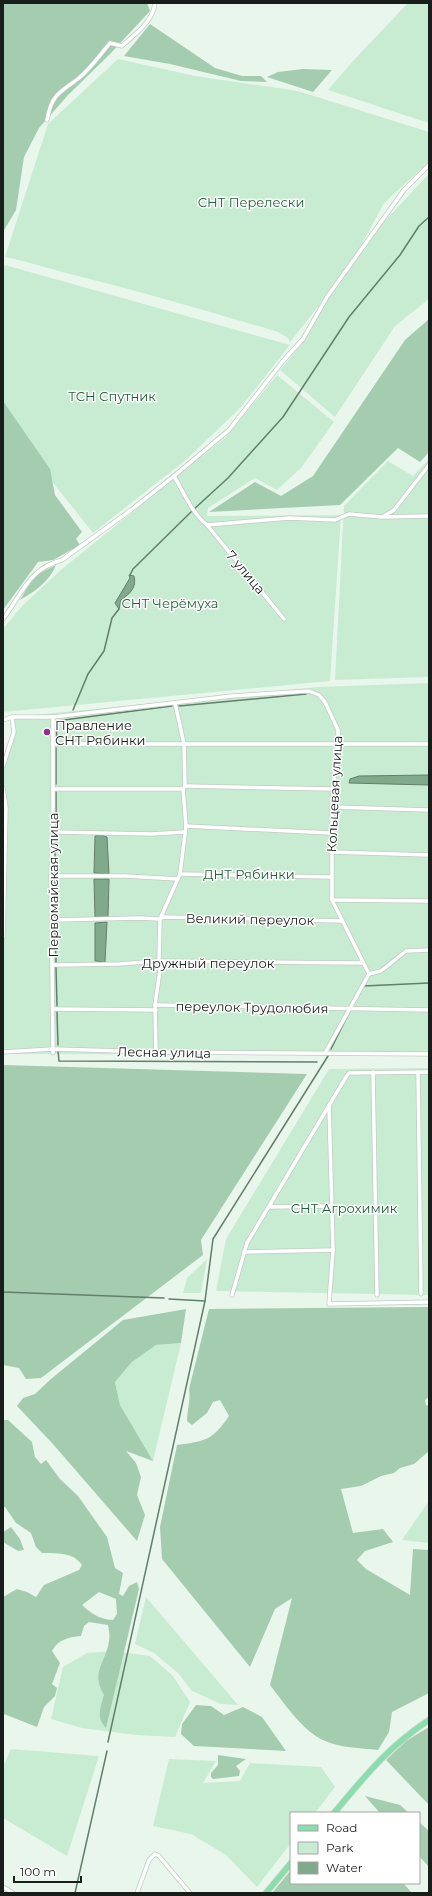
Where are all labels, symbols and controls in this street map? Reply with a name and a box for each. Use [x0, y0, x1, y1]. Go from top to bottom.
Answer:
park label: СНТ Перелески [198, 194, 304, 210]
park label: ТСН Спутник [68, 388, 156, 404]
street label: 7 улица [223, 547, 269, 597]
park label: СНТ Черёмуха [122, 595, 218, 611]
place label: Правление СНТ Рябинки [55, 717, 145, 748]
marker: Правление СНТ Рябинки [42, 727, 52, 737]
street label: Кольцевая улица [323, 735, 345, 853]
street label: Первомайская улица [45, 813, 61, 957]
park label: ДНТ Рябинки [203, 866, 295, 882]
street label: Великий переулок [186, 910, 315, 928]
street label: Дружный переулок [142, 955, 275, 971]
street label: переулок Трудолюбия [176, 998, 328, 1016]
street label: Лесная улица [117, 1043, 211, 1061]
park label: СНТ Агрохимик [291, 1200, 398, 1216]
legend [290, 1812, 420, 1884]
text: Road [326, 1820, 357, 1835]
text: Park [326, 1840, 354, 1855]
scale bar [14, 1858, 81, 1884]
text: Water [326, 1860, 363, 1875]
text: 100 m [20, 1864, 56, 1879]

